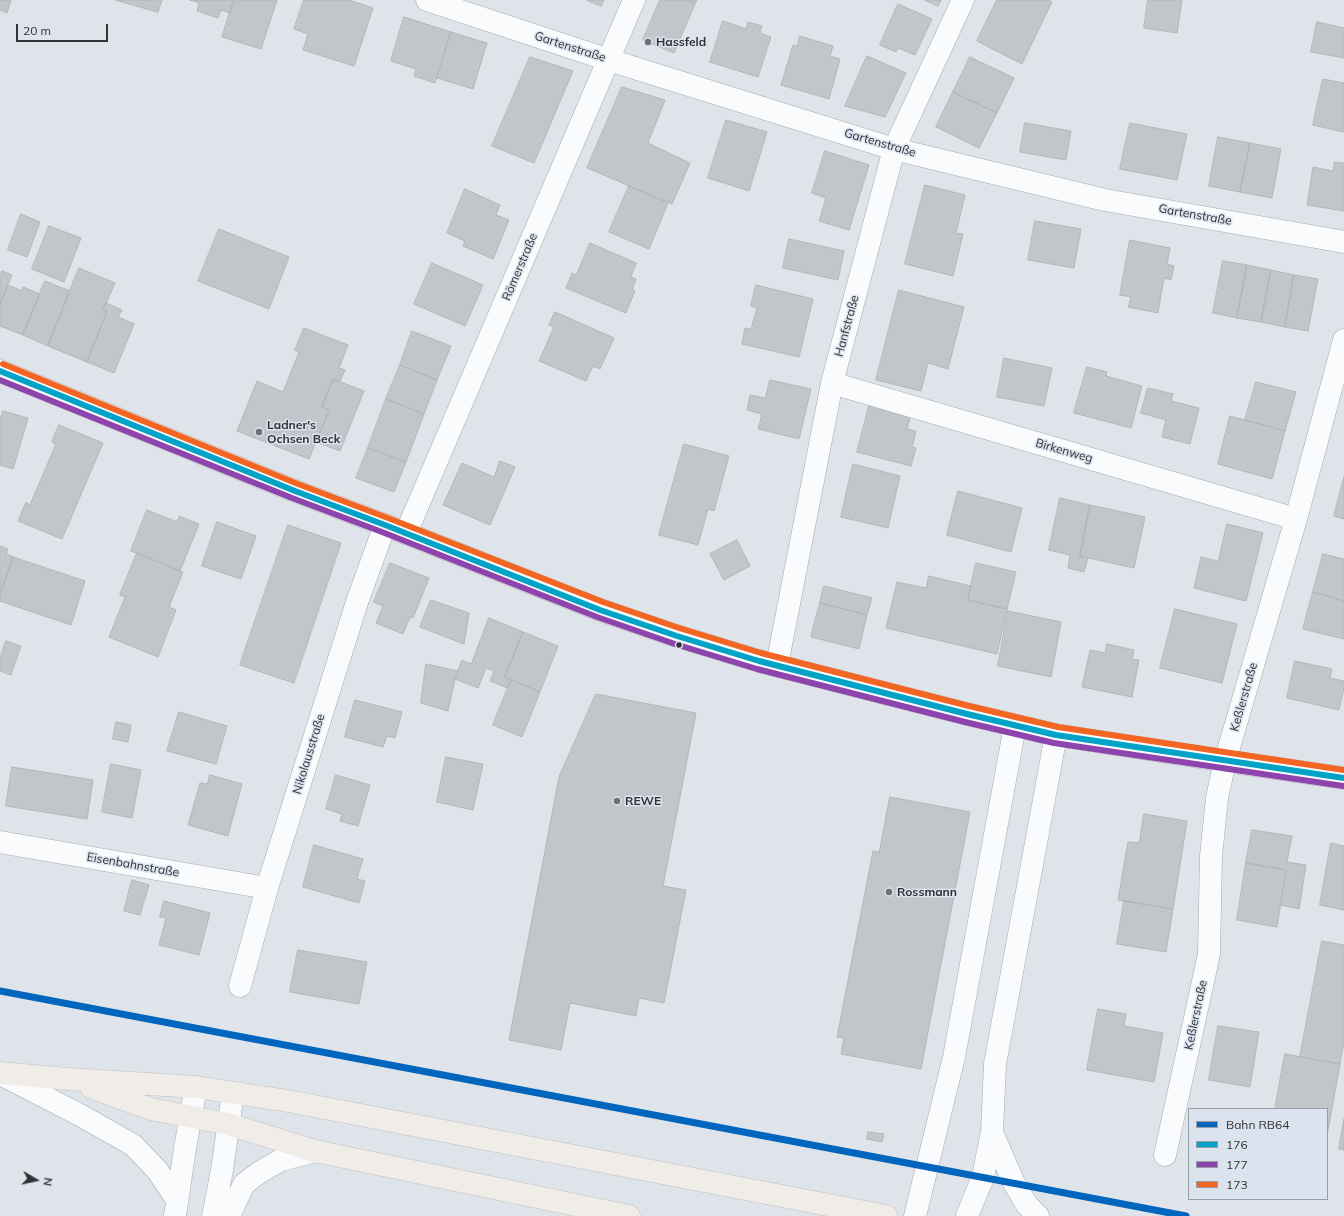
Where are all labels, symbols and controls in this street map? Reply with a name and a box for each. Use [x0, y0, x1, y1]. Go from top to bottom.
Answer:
scale bar [18, 16, 110, 42]
text: 20 m [23, 23, 51, 38]
street label: Gartenstraße [533, 29, 607, 65]
place label: Hassfeld [656, 35, 706, 49]
marker: Hassfeld [643, 37, 653, 47]
street label: Gartenstraße [842, 126, 918, 160]
street label: Gartenstraße [1157, 201, 1233, 229]
street label: Römerstraße [499, 231, 541, 303]
street label: Hanfstraße [832, 294, 862, 358]
place label: Ladner's Ochsen Beck [267, 418, 340, 446]
marker: Ladner's Ochsen Beck [254, 427, 264, 437]
street label: Birkenweg [1034, 436, 1094, 466]
unlabelled marker [674, 640, 684, 650]
street label: Keßlerstraße [1227, 661, 1261, 733]
street label: Nikolausstraße [290, 712, 328, 796]
place label: REWE [625, 794, 661, 808]
marker: REWE [612, 796, 622, 806]
street label: Eisenbahnstraße [86, 850, 180, 880]
place label: Rossmann [897, 885, 957, 899]
marker: Rossmann [884, 887, 894, 897]
street label: Keßlerstraße [1182, 979, 1210, 1051]
legend [1188, 1108, 1328, 1200]
text: Bahn RB64 [1226, 1117, 1289, 1132]
text: 176 [1226, 1137, 1248, 1152]
text: 177 [1226, 1157, 1248, 1172]
north arrow [16, 1160, 56, 1200]
text: N [40, 1177, 55, 1187]
text: 173 [1226, 1177, 1248, 1192]

